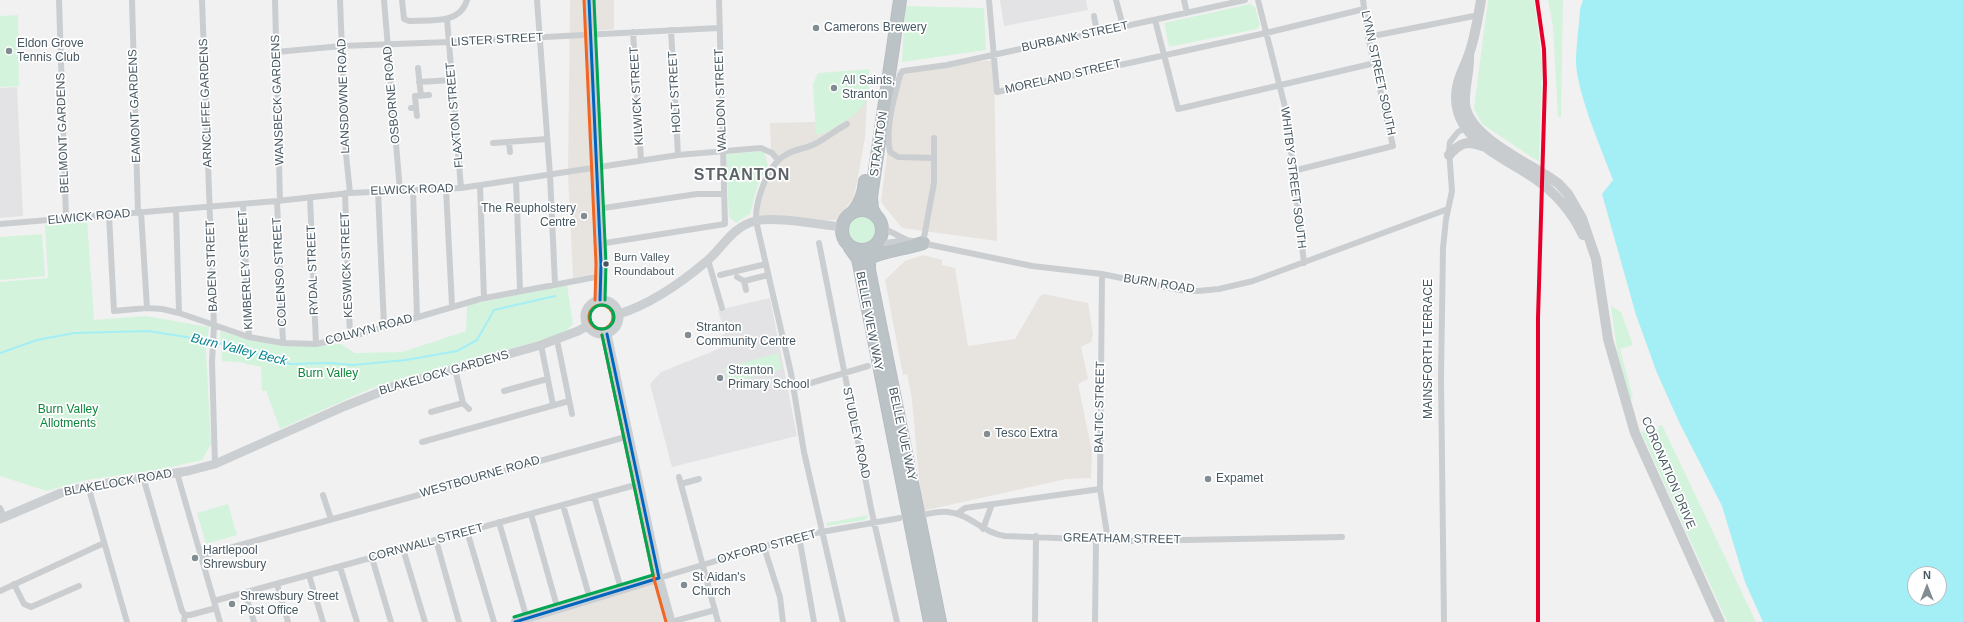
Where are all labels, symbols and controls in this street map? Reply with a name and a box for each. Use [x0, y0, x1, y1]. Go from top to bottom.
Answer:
street label: LYNN STREET SOUTH [1358, 9, 1398, 137]
street label: BURBANK STREET [1020, 19, 1130, 55]
place label: Camerons Brewery [824, 21, 927, 35]
marker: Camerons Brewery [811, 23, 821, 33]
street label: LISTER STREET [450, 30, 544, 50]
street label: WANSBECK GARDENS [269, 34, 287, 166]
place label: Eldon Grove Tennis Club [17, 37, 84, 65]
street label: ARNCLIFFE GARDENS [197, 38, 215, 168]
street label: LANSDOWNE ROAD [335, 38, 353, 154]
marker: Eldon Grove Tennis Club [4, 46, 14, 56]
street label: OSBORNE ROAD [381, 46, 403, 144]
street label: KILWICK STREET [627, 46, 647, 146]
street label: WALDON STREET [712, 48, 730, 152]
street label: EAMONT GARDENS [126, 49, 144, 163]
street label: HOLT STREET [666, 51, 684, 133]
street label: MORELAND STREET [1004, 57, 1122, 97]
street label: FLAXTON STREET [443, 62, 467, 168]
street label: BELMONT GARDENS [54, 72, 72, 194]
place label: All Saints, Stranton [842, 74, 895, 102]
marker: All Saints, Stranton [829, 83, 839, 93]
street label: WHITBY STREET SOUTH [1277, 106, 1309, 250]
street label: STRANTON [867, 110, 891, 178]
district label: STRANTON [694, 166, 790, 186]
street label: ELWICK ROAD [370, 181, 454, 199]
place label: The Reupholstery Centre [481, 202, 576, 230]
street label: ELWICK ROAD [47, 206, 131, 228]
street label: KIMBERLEY STREET [236, 210, 256, 330]
marker: The Reupholstery Centre [579, 211, 589, 221]
street label: KESWICK STREET [338, 212, 356, 318]
street label: COLENSO STREET [270, 217, 290, 327]
street label: BADEN STREET [203, 220, 221, 312]
street label: RYDAL STREET [304, 225, 322, 315]
place label: Burn Valley Roundabout [614, 251, 674, 277]
marker: Burn Valley Roundabout [601, 259, 611, 269]
street label: BELLE VIEW WAY [852, 270, 886, 372]
street label: BURN ROAD [1122, 271, 1196, 297]
street label: MAINSFORTH TERRACE [1422, 279, 1436, 419]
street label: COLWYN ROAD [324, 311, 414, 349]
place label: Stranton Community Centre [696, 321, 796, 349]
marker: Stranton Community Centre [683, 330, 693, 340]
water label: Burn Valley Beck [189, 331, 289, 369]
street label: BLAKELOCK GARDENS [378, 348, 510, 398]
street label: BALTIC STREET [1092, 361, 1108, 453]
place label: Stranton Primary School [728, 364, 809, 392]
park label: Burn Valley [298, 367, 358, 381]
marker: Stranton Primary School [715, 373, 725, 383]
street label: STUDLEY ROAD [839, 386, 873, 480]
street label: BELLE VUE WAY [885, 386, 919, 482]
park label: Burn Valley Allotments [38, 403, 98, 431]
street label: CORONATION DRIVE [1638, 415, 1698, 531]
place label: Tesco Extra [995, 427, 1058, 441]
marker: Tesco Extra [982, 429, 992, 439]
street label: WESTBOURNE ROAD [418, 453, 542, 501]
street label: BLAKELOCK ROAD [63, 466, 173, 500]
place label: Expamet [1216, 472, 1263, 486]
marker: Expamet [1203, 474, 1213, 484]
street label: CORNWALL STREET [367, 521, 485, 565]
street label: OXFORD STREET [716, 527, 818, 567]
street label: GREATHAM STREET [1063, 531, 1181, 547]
place label: Hartlepool Shrewsbury [203, 544, 266, 572]
marker: Hartlepool Shrewsbury [190, 553, 200, 563]
north arrow [1907, 566, 1947, 606]
text: N [1923, 569, 1931, 581]
place label: St Aidan's Church [692, 571, 746, 599]
marker: St Aidan's Church [679, 580, 689, 590]
place label: Shrewsbury Street Post Office [240, 590, 339, 618]
marker: Shrewsbury Street Post Office [227, 599, 237, 609]

